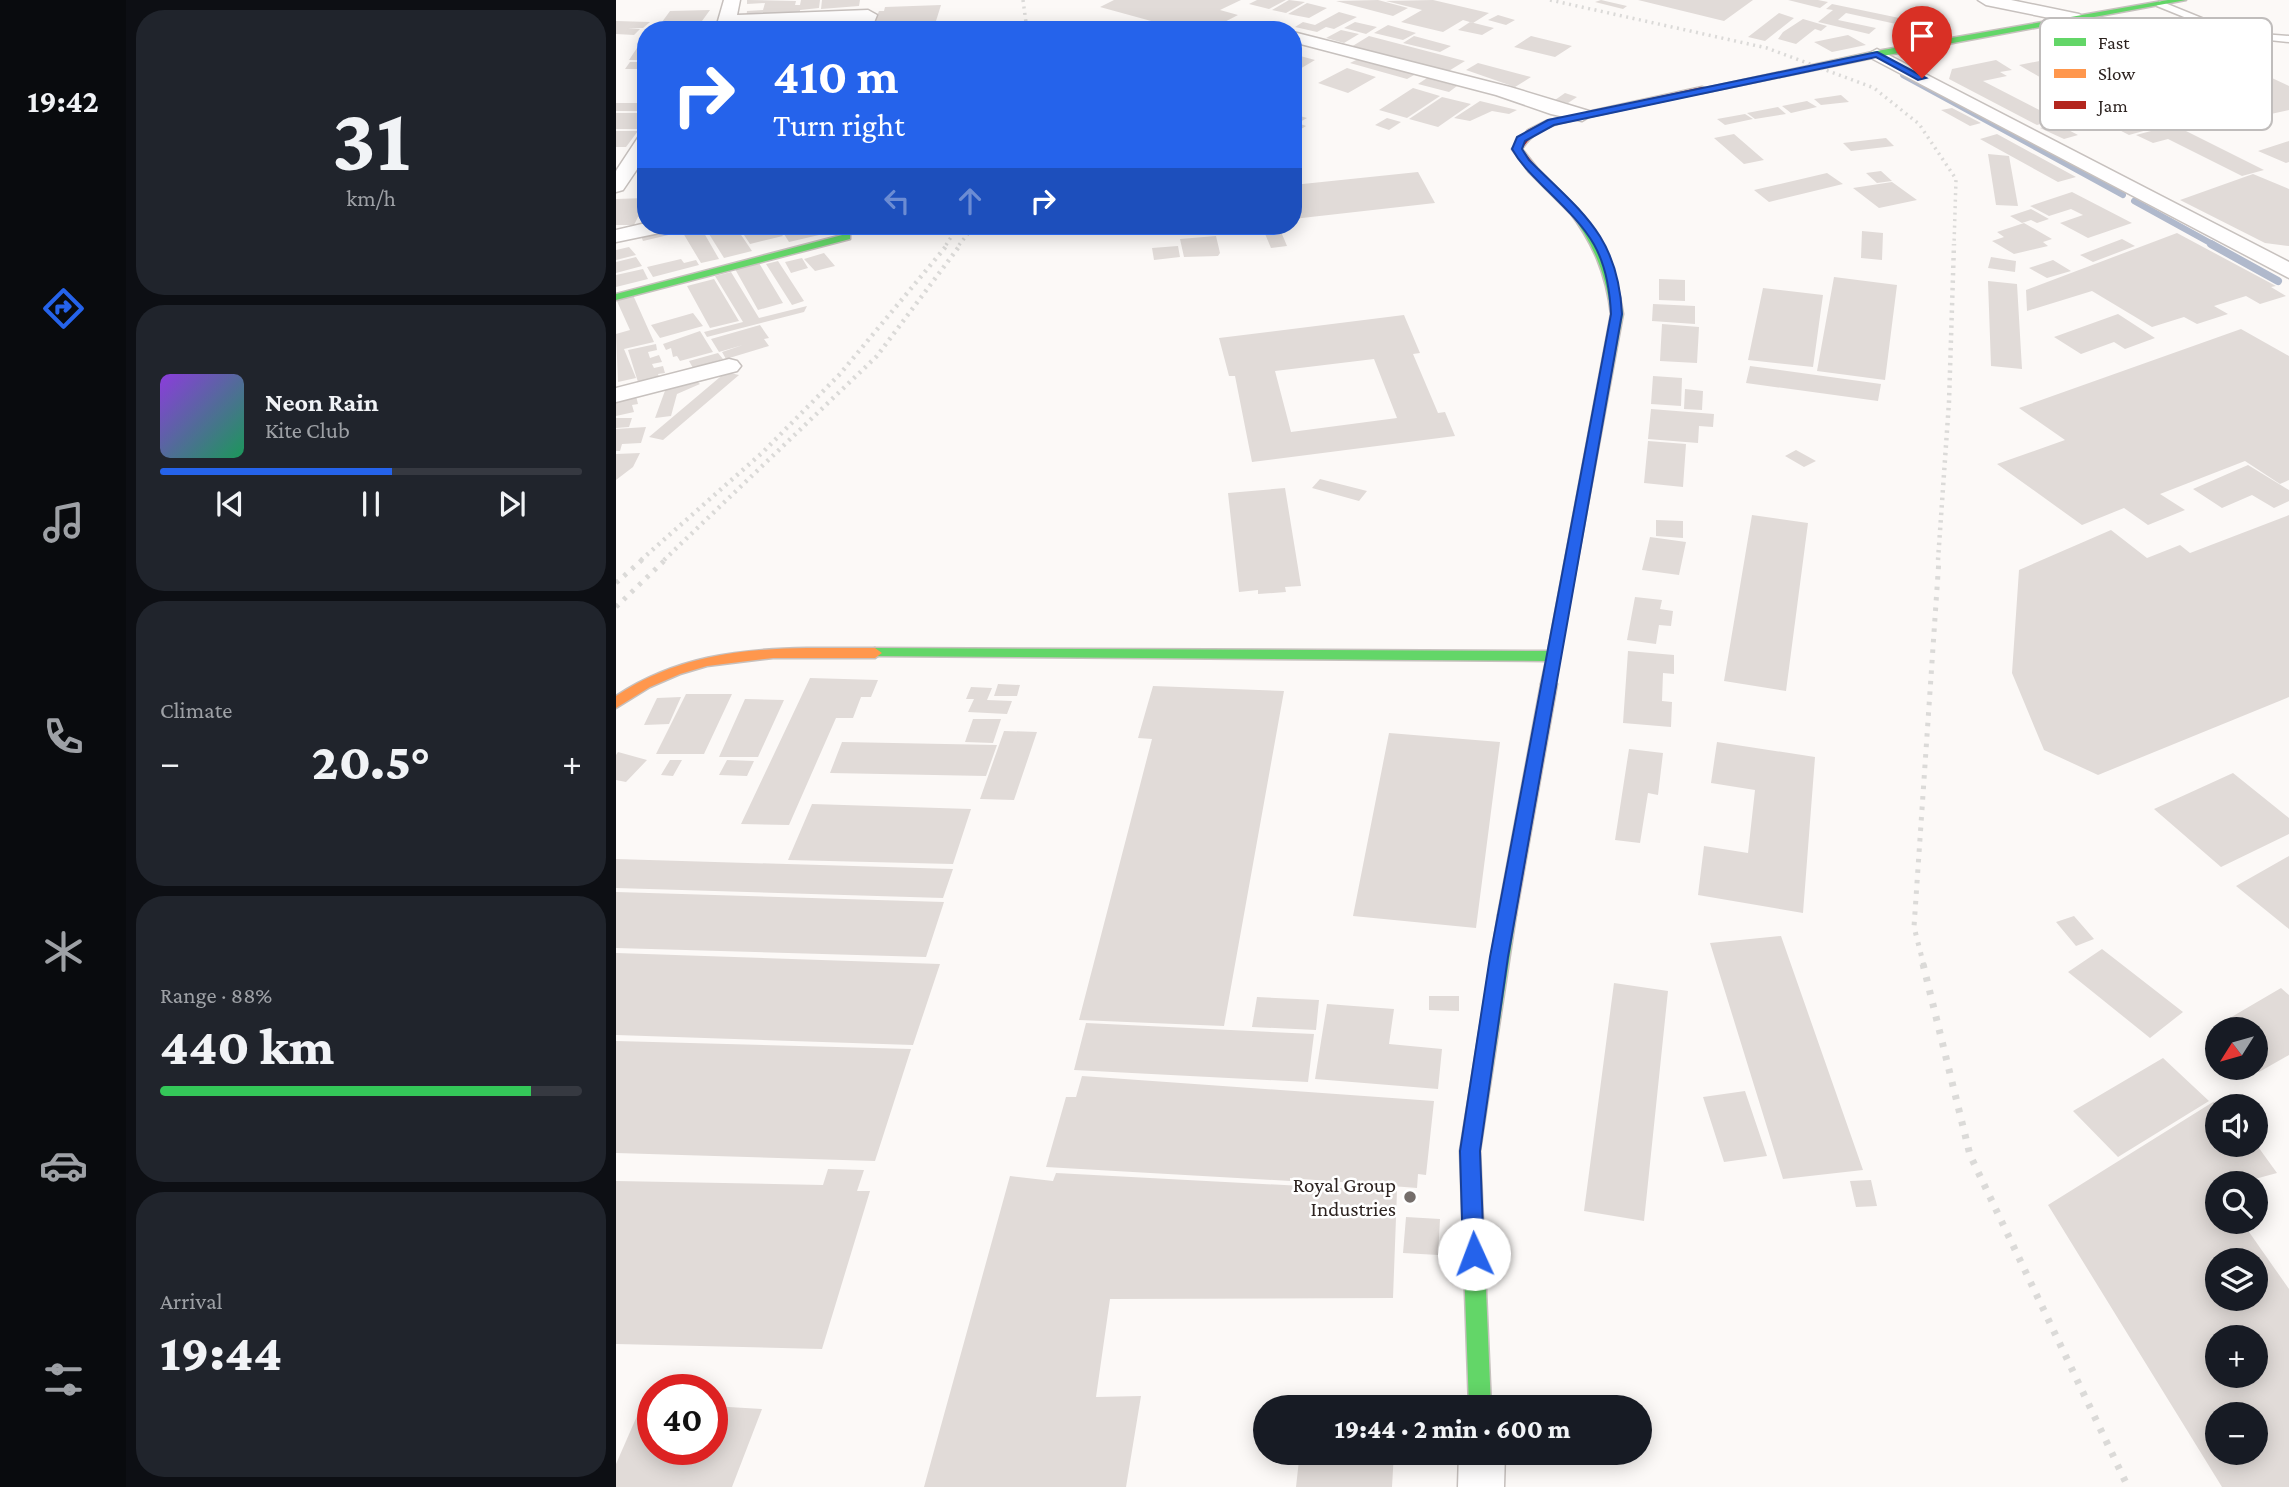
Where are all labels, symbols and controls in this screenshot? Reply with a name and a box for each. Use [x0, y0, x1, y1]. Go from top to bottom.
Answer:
pin [1892, 6, 1952, 78]
icon: arrive [1903, 17, 1941, 55]
legend [2040, 18, 2272, 130]
text: Fast [2098, 32, 2130, 53]
icon: right [658, 49, 749, 140]
text: 410 m [773, 49, 898, 104]
text: Slow [2098, 63, 2135, 84]
text: 19:42 [27, 83, 99, 119]
text: 31 [332, 88, 410, 190]
text: Jam [2096, 95, 2128, 116]
text: Turn right [773, 107, 905, 143]
icon: left [878, 182, 916, 220]
icon: ahead [951, 182, 989, 220]
icon: right [1024, 182, 1062, 220]
text: km/h [346, 185, 396, 211]
icon: directions [39, 284, 88, 333]
text: Neon Rain [265, 388, 379, 417]
text: Kite Club [265, 417, 350, 443]
icon: previous [211, 485, 249, 523]
icon: pause [352, 485, 390, 523]
icon: next [493, 485, 531, 523]
icon: music [39, 498, 88, 547]
text: Climate [160, 697, 232, 723]
icon: phone [39, 712, 88, 761]
text: 20.5° [311, 732, 431, 790]
text: − [160, 741, 180, 783]
text: + [562, 741, 582, 783]
icon: climate [39, 927, 88, 976]
text: Range · 88% [160, 982, 272, 1008]
text: 440 km [160, 1017, 334, 1075]
north arrow [2205, 1017, 2268, 1080]
map controls [2205, 1017, 2268, 1465]
button: sound [2205, 1094, 2268, 1157]
icon: car [39, 1141, 88, 1190]
button: search [2205, 1171, 2268, 1234]
place label: Royal Group Industries [1293, 1173, 1396, 1221]
marker: Royal Group Industries [1402, 1189, 1418, 1205]
position arrow [1437, 1217, 1511, 1291]
button: layers [2205, 1248, 2268, 1311]
text: Arrival [160, 1288, 223, 1314]
text: 19:44 [160, 1323, 282, 1381]
button: + [2205, 1325, 2268, 1388]
icon: filters [39, 1355, 88, 1404]
speed limit sign: 40 [637, 1374, 728, 1465]
button: − [2205, 1402, 2268, 1465]
text: 19:44 · 2 min · 600 m [1335, 1415, 1570, 1444]

